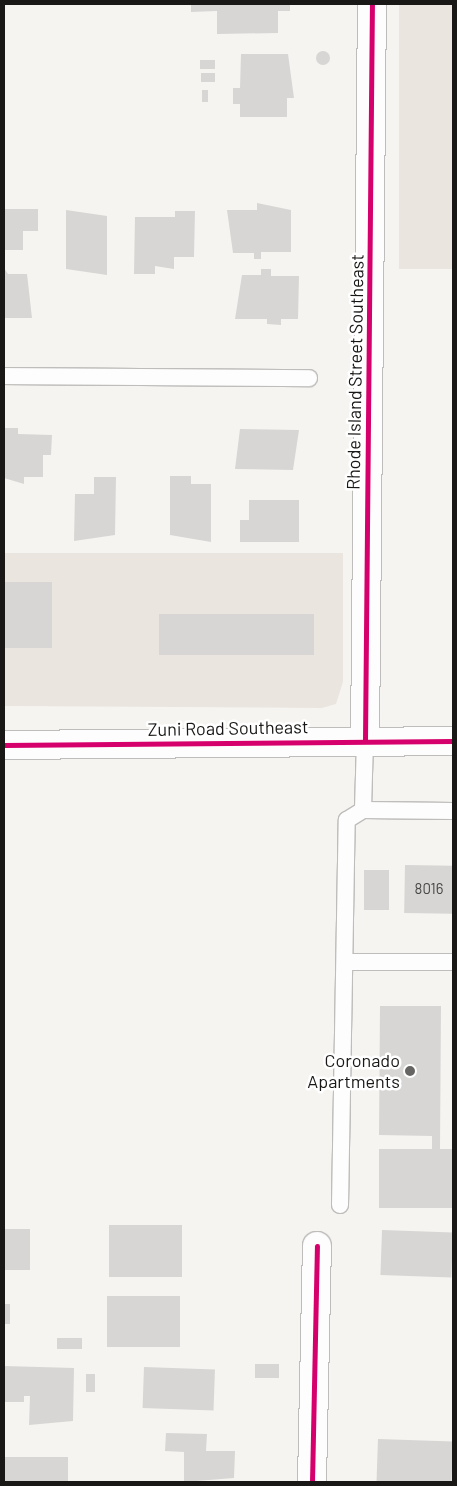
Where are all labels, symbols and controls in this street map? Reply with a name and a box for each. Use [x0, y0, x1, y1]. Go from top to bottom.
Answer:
street label: Rhode Island Street Southeast [342, 254, 368, 490]
street label: Zuni Road Southeast [147, 716, 309, 740]
house number: 8016 [415, 880, 443, 898]
place label: Coronado Apartments [307, 1050, 400, 1092]
marker: Coronado Apartments [404, 1065, 416, 1077]

